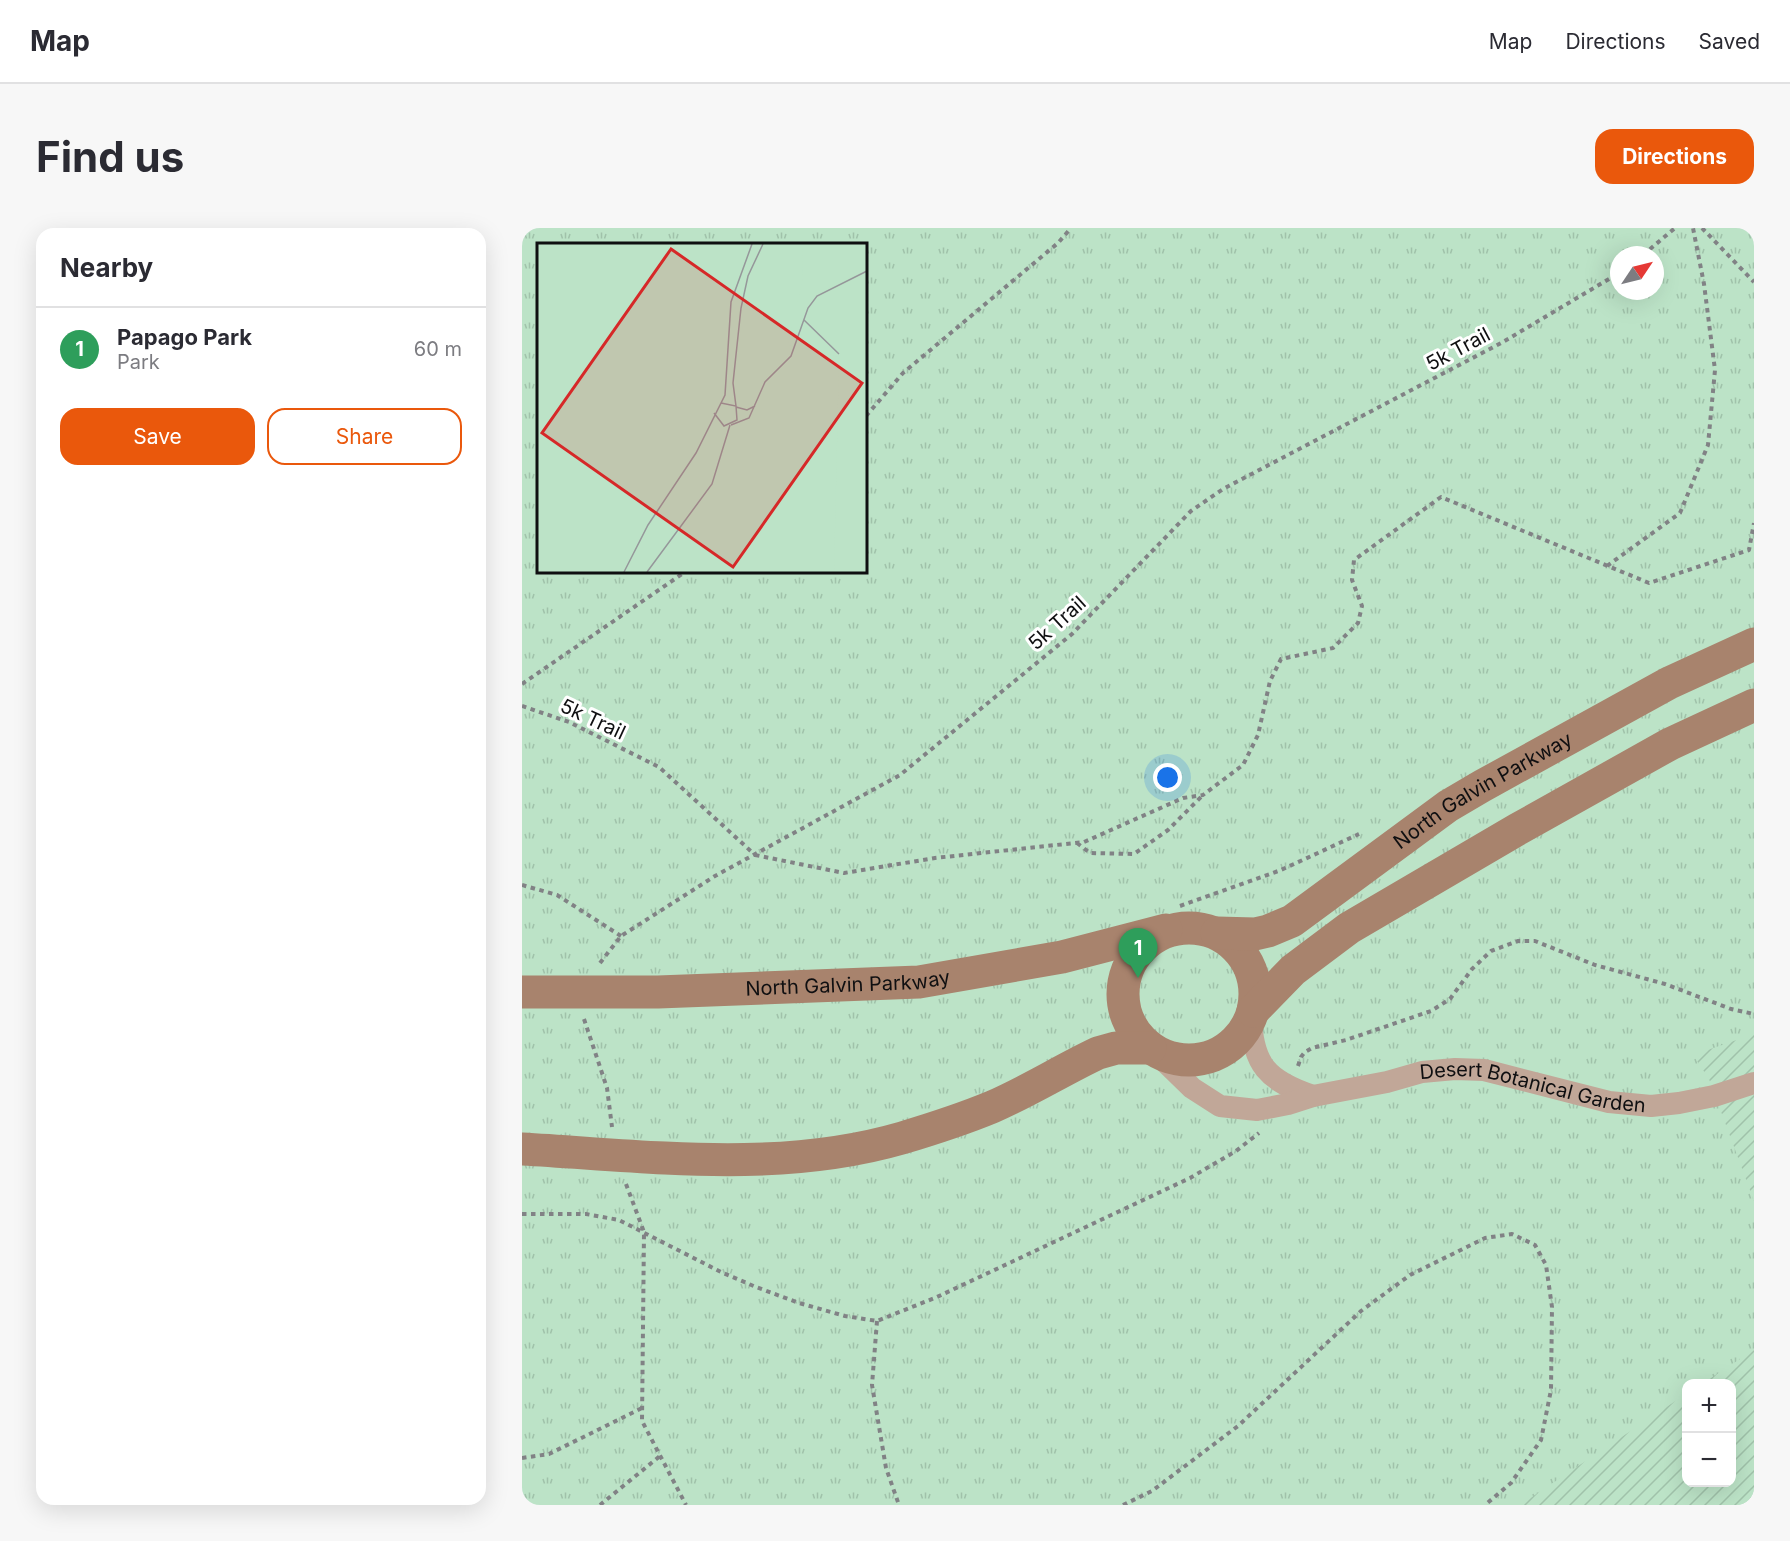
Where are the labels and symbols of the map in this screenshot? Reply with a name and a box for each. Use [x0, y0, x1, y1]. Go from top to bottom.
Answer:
inset map [537, 243, 867, 573]
north arrow [1610, 246, 1664, 300]
street label: 5k Trail [1422, 322, 1494, 376]
street label: 5k Trail [1023, 591, 1091, 655]
street label: 5k Trail [557, 694, 629, 744]
street label: North Galvin Parkway [1389, 727, 1576, 854]
your location [1153, 763, 1182, 792]
pin: 1 [1118, 928, 1158, 978]
street label: North Galvin Parkway [745, 965, 952, 1001]
street label: Desert Botanical Garden [1419, 1057, 1647, 1117]

